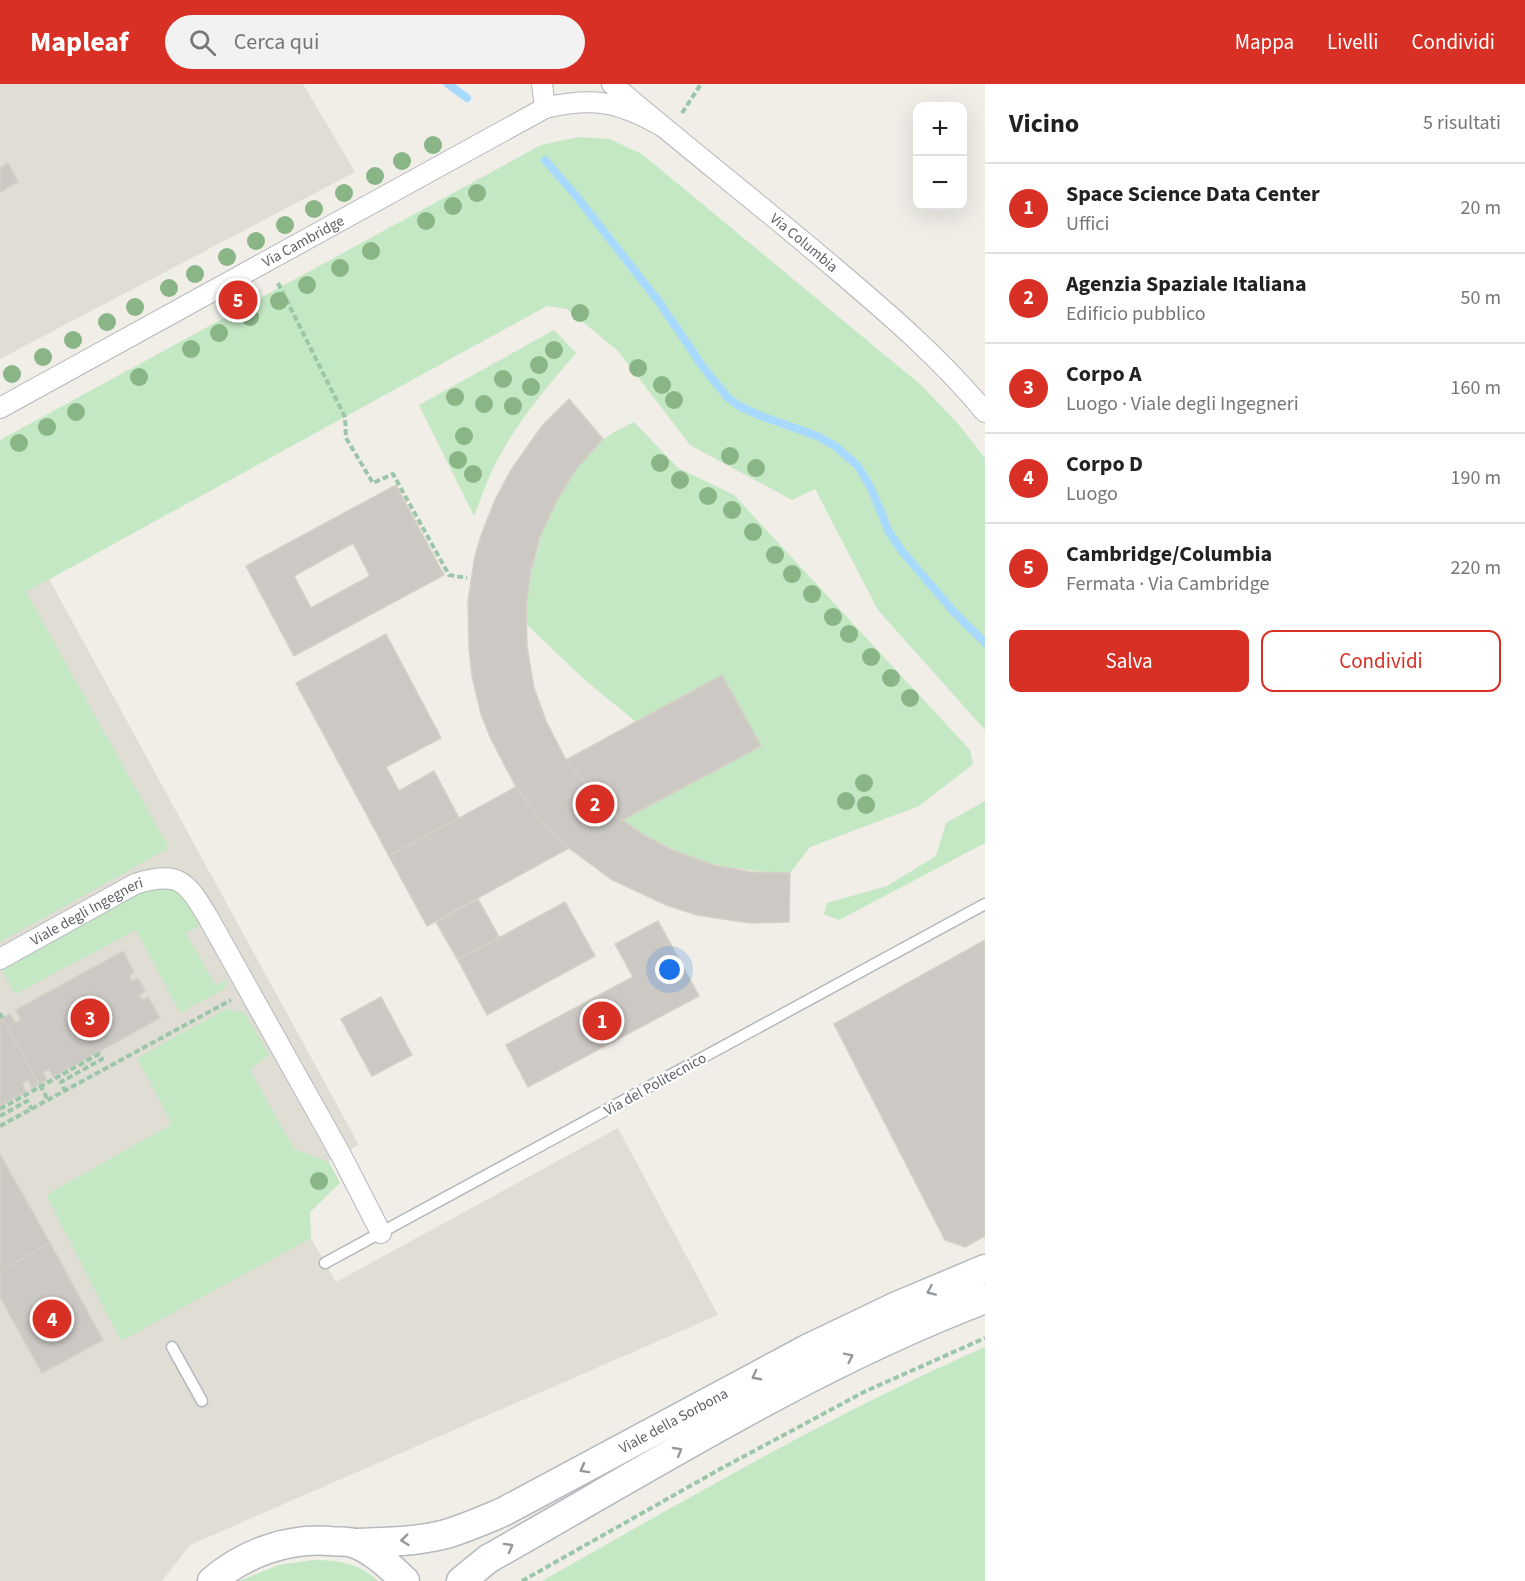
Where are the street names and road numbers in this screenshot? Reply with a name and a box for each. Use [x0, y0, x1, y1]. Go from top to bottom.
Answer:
street label: Via Columbia [765, 208, 842, 277]
street label: Via Cambridge [258, 210, 348, 273]
street label: Viale degli Ingegneri [27, 872, 145, 951]
street label: Via del Politecnico [600, 1048, 710, 1121]
street label: Viale della Sorbona [615, 1383, 732, 1459]

